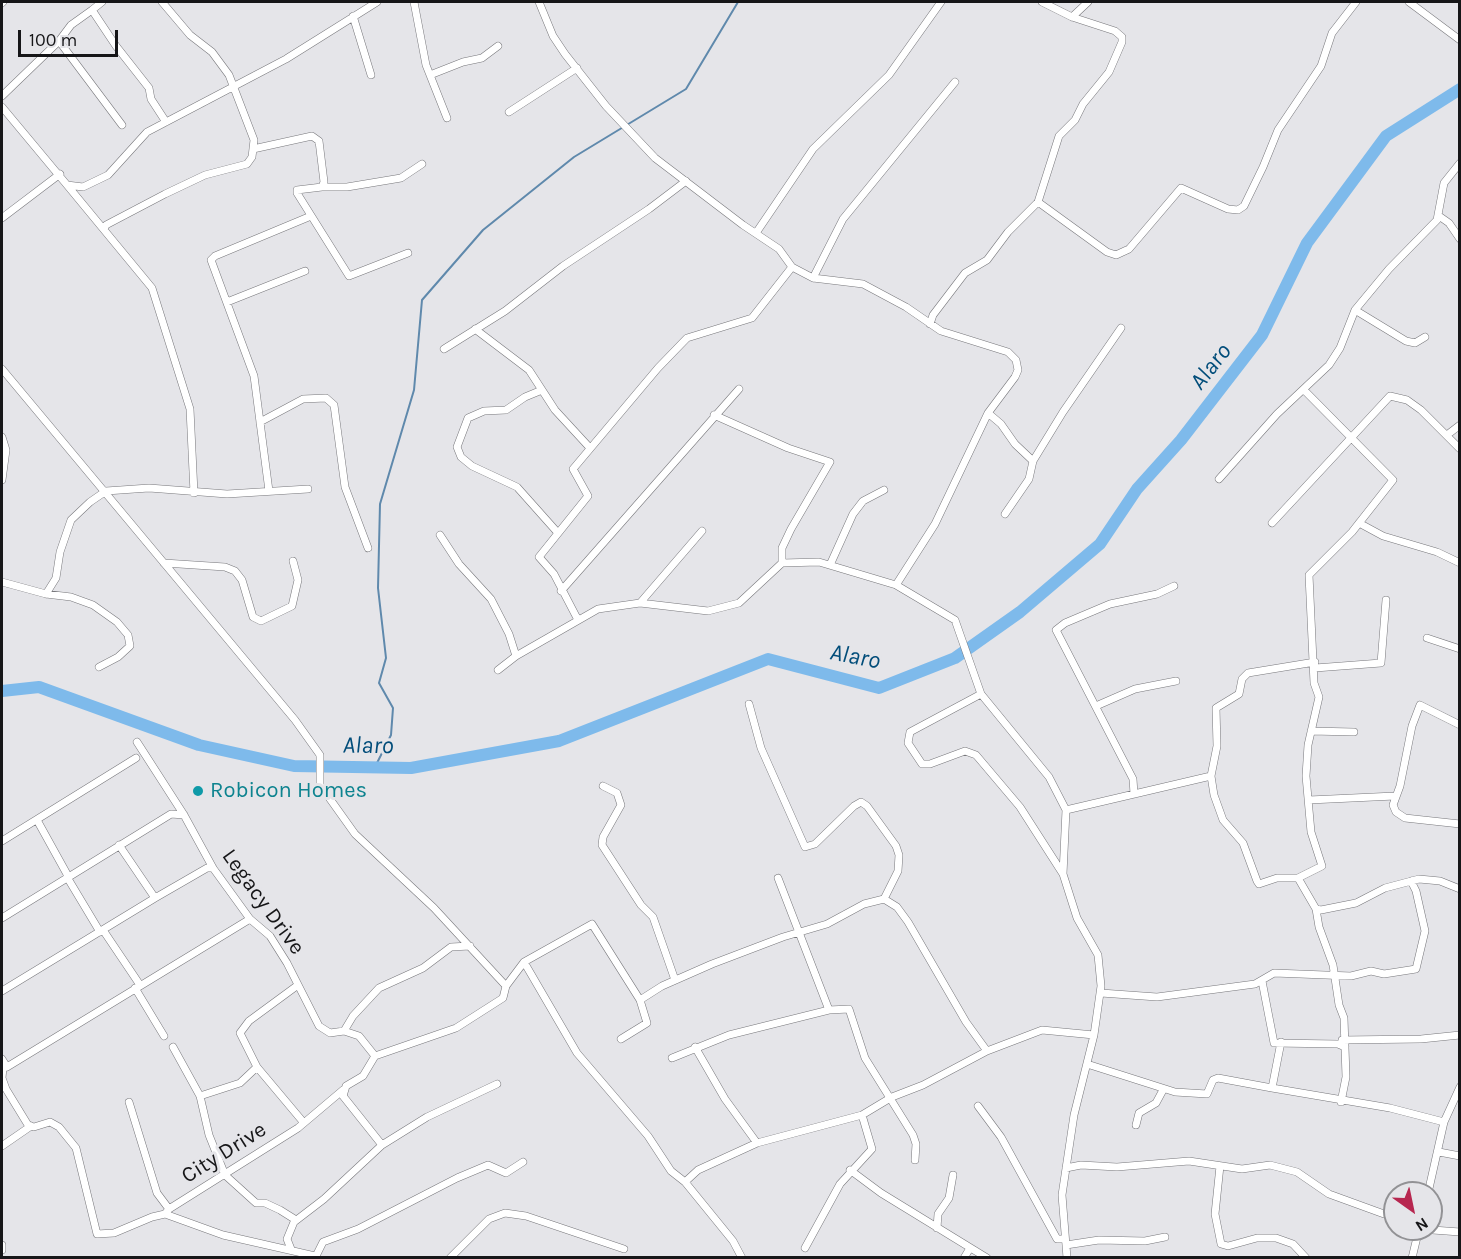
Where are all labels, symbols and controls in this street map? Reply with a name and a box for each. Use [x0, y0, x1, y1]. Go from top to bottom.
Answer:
scale bar [21, 18, 122, 56]
text: 100 m [29, 29, 77, 51]
water label: Alaro [1184, 338, 1238, 396]
water label: Alaro [827, 638, 883, 676]
water label: Alaro [342, 731, 394, 761]
place label: Robicon Homes [210, 778, 367, 804]
marker: Robicon Homes [191, 784, 205, 798]
street label: Legacy Drive [216, 844, 310, 960]
street label: City Drive [177, 1117, 271, 1189]
north arrow [1383, 1181, 1443, 1241]
text: N [1412, 1214, 1432, 1236]

